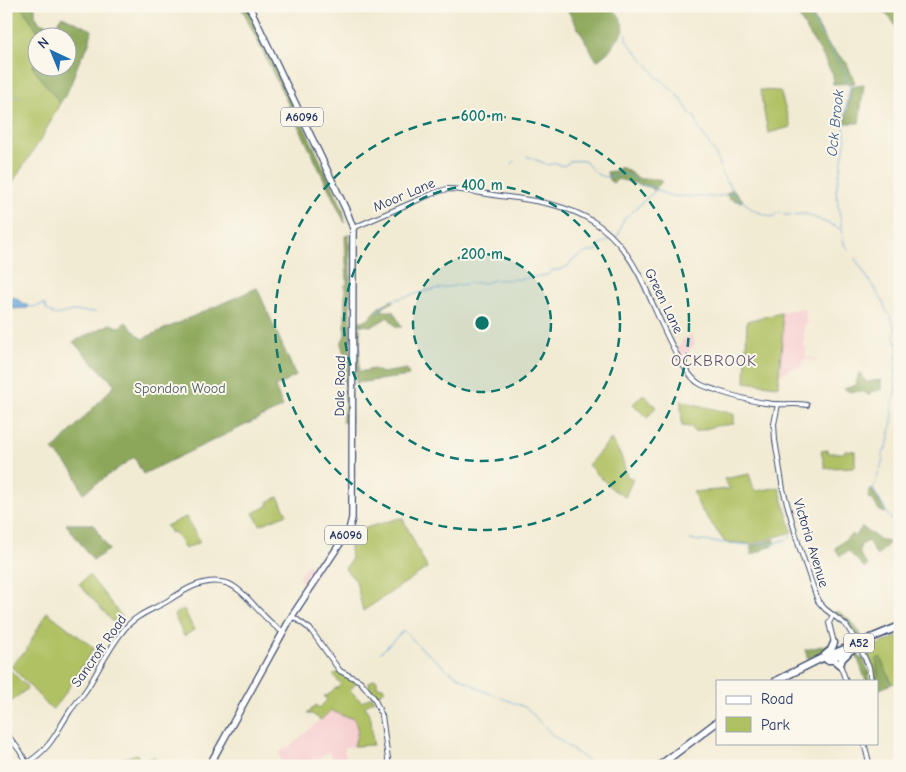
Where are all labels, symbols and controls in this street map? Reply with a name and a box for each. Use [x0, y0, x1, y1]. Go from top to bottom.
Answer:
north arrow [28, 28, 78, 78]
text: N [34, 34, 53, 52]
water label: Ock Brook [823, 88, 848, 157]
text: 600 m [461, 107, 503, 125]
road number: A6096 [281, 108, 323, 126]
street label: Moor Lane [371, 174, 437, 216]
text: 400 m [461, 176, 503, 194]
text: 200 m [461, 245, 503, 263]
street label: Green Lane [641, 266, 687, 336]
centre of rings [473, 314, 491, 332]
district label: OCKBROOK [671, 352, 757, 370]
street label: Dale Road [331, 355, 349, 417]
park label: Spondon Wood [134, 380, 226, 397]
street label: Victoria Avenue [789, 497, 833, 589]
road number: A6096 [325, 526, 367, 544]
street label: Sancroft Road [68, 611, 130, 691]
road number: A52 [844, 634, 874, 652]
legend [716, 680, 878, 744]
text: Road [761, 690, 793, 708]
text: Park [761, 716, 790, 734]

